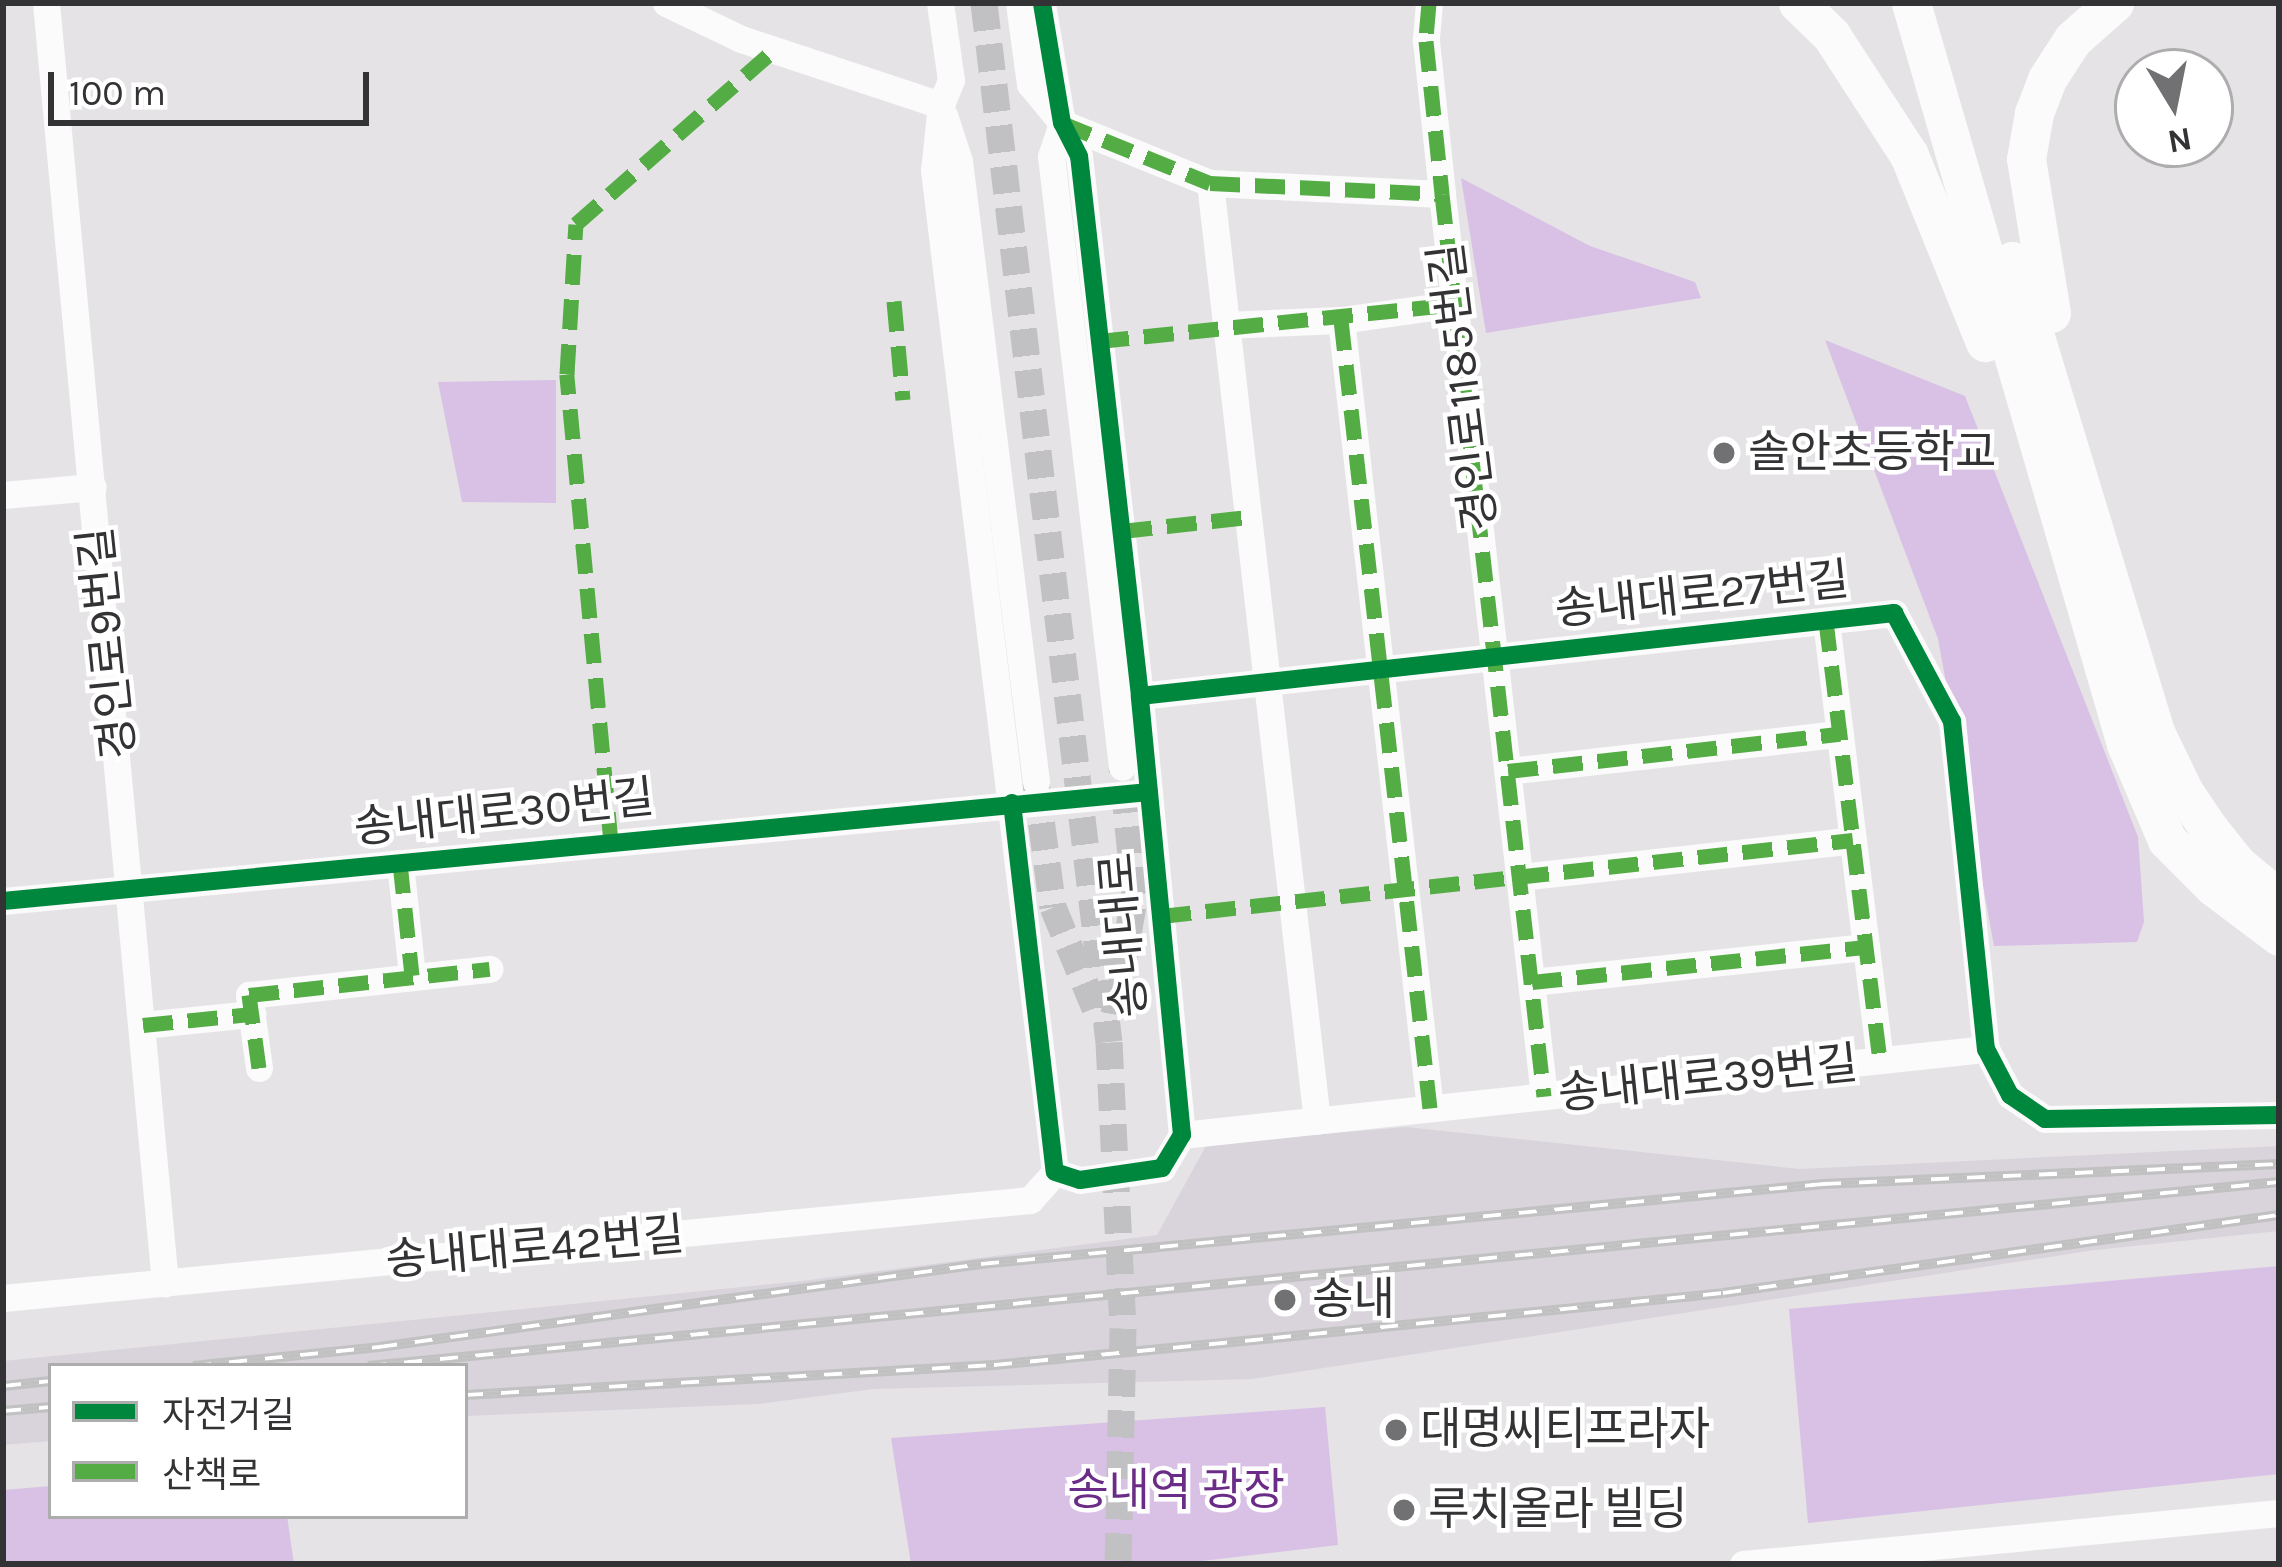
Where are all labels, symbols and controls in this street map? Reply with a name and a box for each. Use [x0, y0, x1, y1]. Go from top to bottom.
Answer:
scale bar [54, 48, 375, 122]
north arrow [2114, 48, 2234, 168]
text: 100 m [69, 72, 166, 114]
text: N [2165, 120, 2195, 161]
street label: 경인로1185번길 [1420, 240, 1508, 534]
place label: 솔안초등학교 [1748, 426, 1996, 480]
marker: 솔안초등학교 [1711, 440, 1737, 466]
street label: 경인로9번길 [69, 524, 147, 762]
street label: 송내대로27번길 [1552, 553, 1852, 637]
street label: 송내대로30번길 [351, 770, 657, 856]
street label: 송내대로 [1090, 850, 1158, 1020]
street label: 송내대로39번길 [1555, 1036, 1861, 1122]
street label: 송내대로42번길 [383, 1208, 687, 1288]
place label: 송내 [1312, 1273, 1395, 1327]
marker: 송내 [1269, 1284, 1301, 1316]
legend [48, 1363, 468, 1519]
text: 자전거길 [162, 1394, 294, 1436]
place label: 대명씨티프라자 [1420, 1403, 1710, 1457]
marker: 대명씨티프라자 [1383, 1417, 1409, 1443]
text: 산책로 [162, 1454, 261, 1496]
park label: 송내역 광장 [1067, 1464, 1285, 1518]
place label: 루치올라 빌딩 [1428, 1483, 1687, 1537]
marker: 루치올라 빌딩 [1391, 1497, 1417, 1523]

